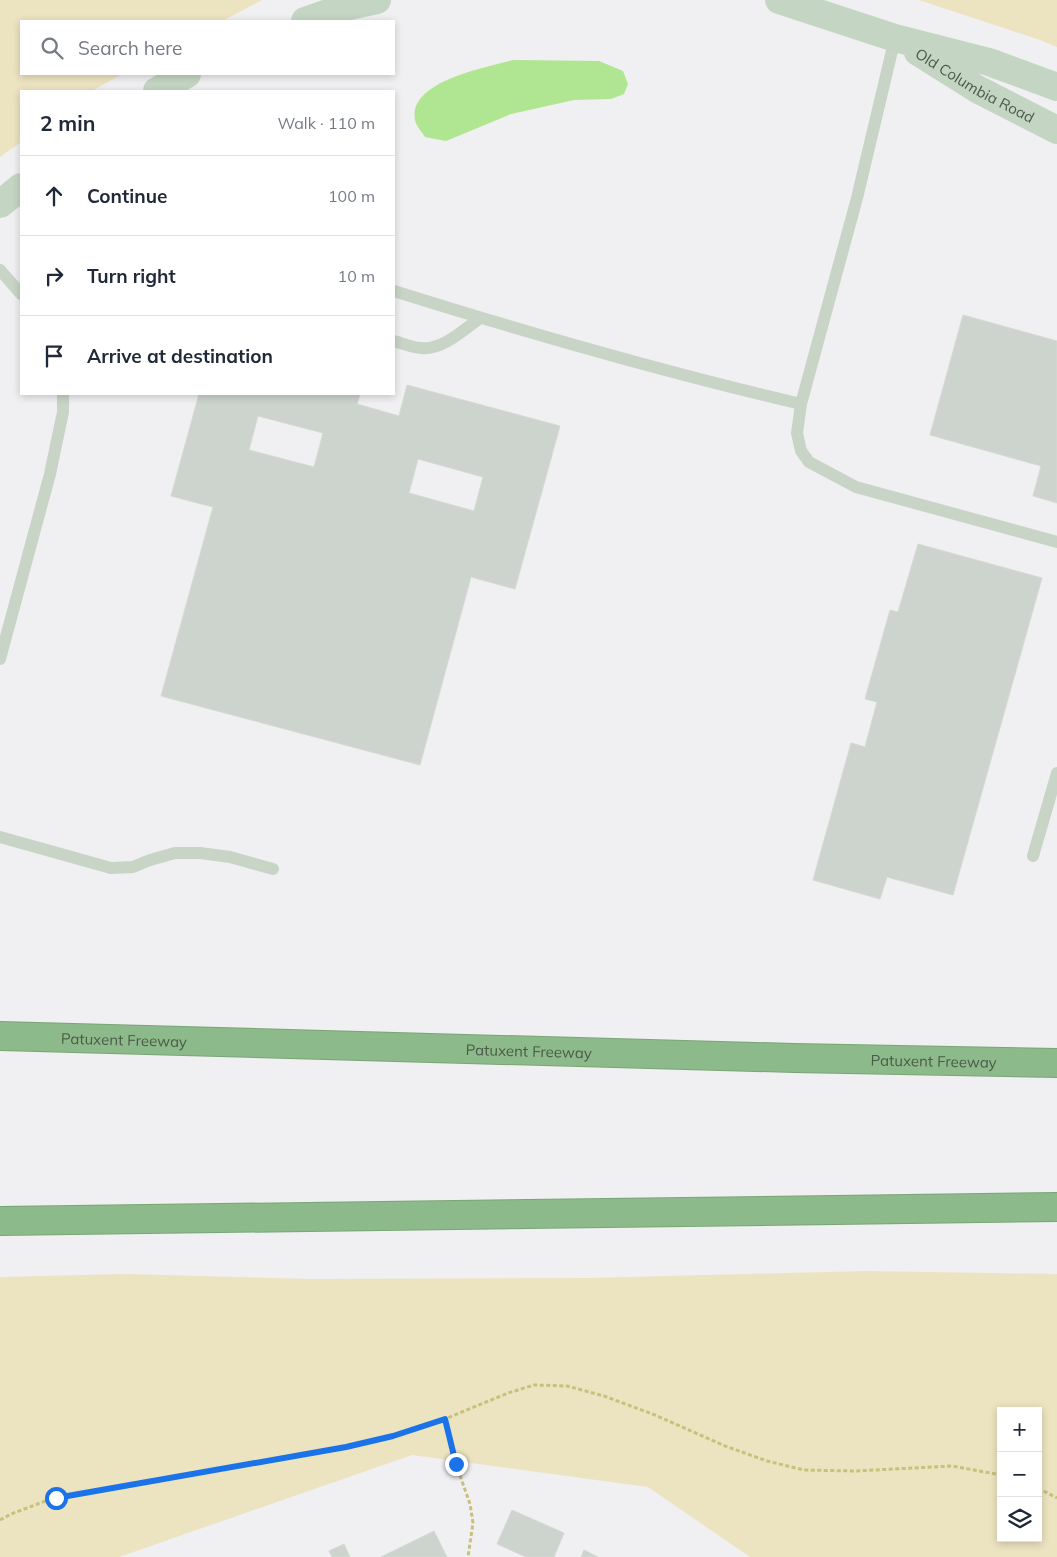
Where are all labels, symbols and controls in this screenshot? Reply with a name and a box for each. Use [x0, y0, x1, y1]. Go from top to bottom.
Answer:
search box [20, 20, 395, 75]
icon: search [38, 34, 66, 62]
text: Search here [78, 36, 182, 60]
street label: Old Columbia Road [912, 43, 1038, 126]
text: 2 min [40, 110, 95, 136]
text: Walk · 110 m [277, 113, 375, 133]
icon: ahead [40, 182, 68, 210]
text: Continue [87, 184, 167, 208]
text: 100 m [328, 186, 375, 206]
icon: right [40, 262, 68, 290]
text: Turn right [87, 264, 176, 288]
text: 10 m [338, 266, 375, 286]
icon: arrive [40, 342, 68, 370]
text: Arrive at destination [87, 344, 273, 368]
street label: Patuxent Freeway [61, 1028, 187, 1051]
street label: Patuxent Freeway [466, 1039, 592, 1062]
street label: Patuxent Freeway [870, 1050, 997, 1071]
map controls [997, 1407, 1042, 1542]
button: + [997, 1407, 1042, 1452]
button: − [997, 1452, 1042, 1497]
route end [445, 1453, 468, 1476]
route start [45, 1487, 68, 1510]
button: layers [997, 1497, 1042, 1542]

